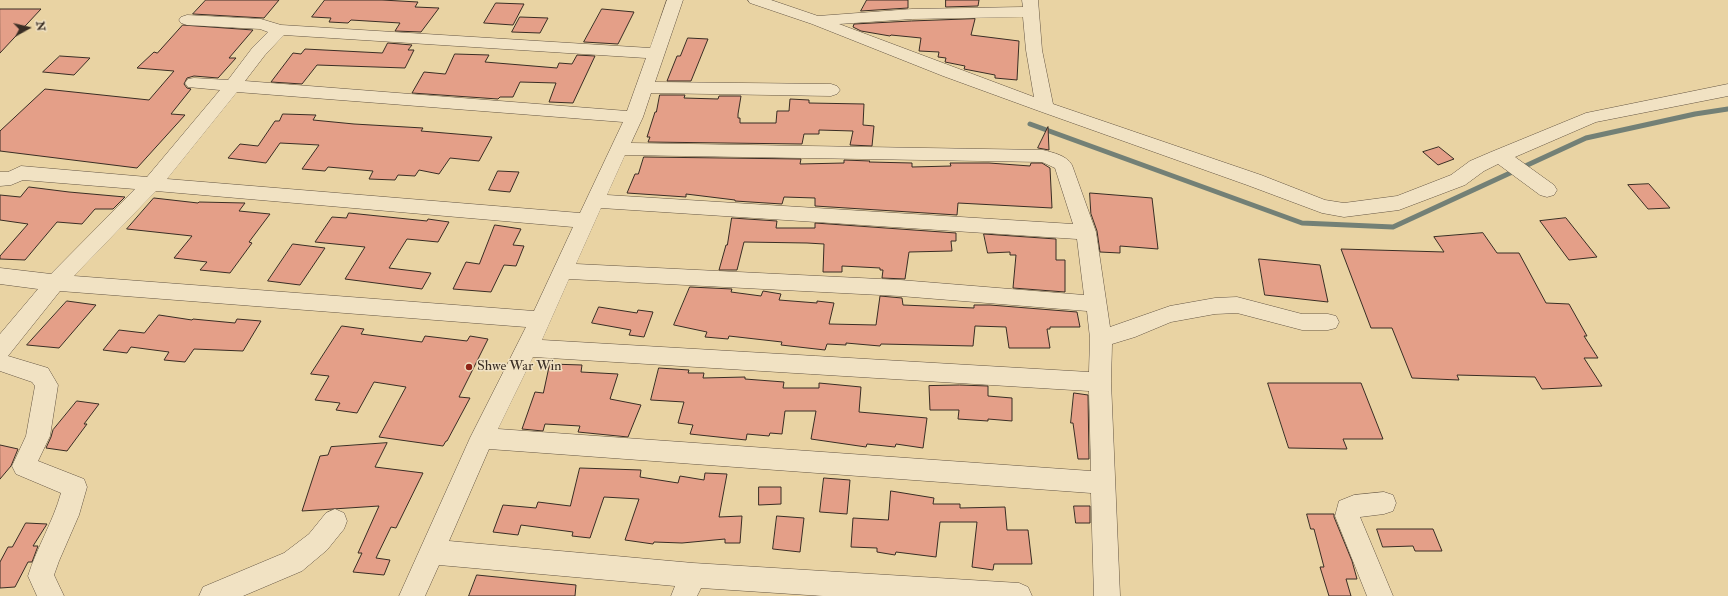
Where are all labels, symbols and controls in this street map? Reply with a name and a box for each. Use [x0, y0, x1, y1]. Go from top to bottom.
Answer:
north arrow [8, 8, 48, 48]
text: N [33, 20, 48, 32]
place label: Shwe War Win [477, 359, 561, 375]
marker: Shwe War Win [464, 362, 474, 372]

